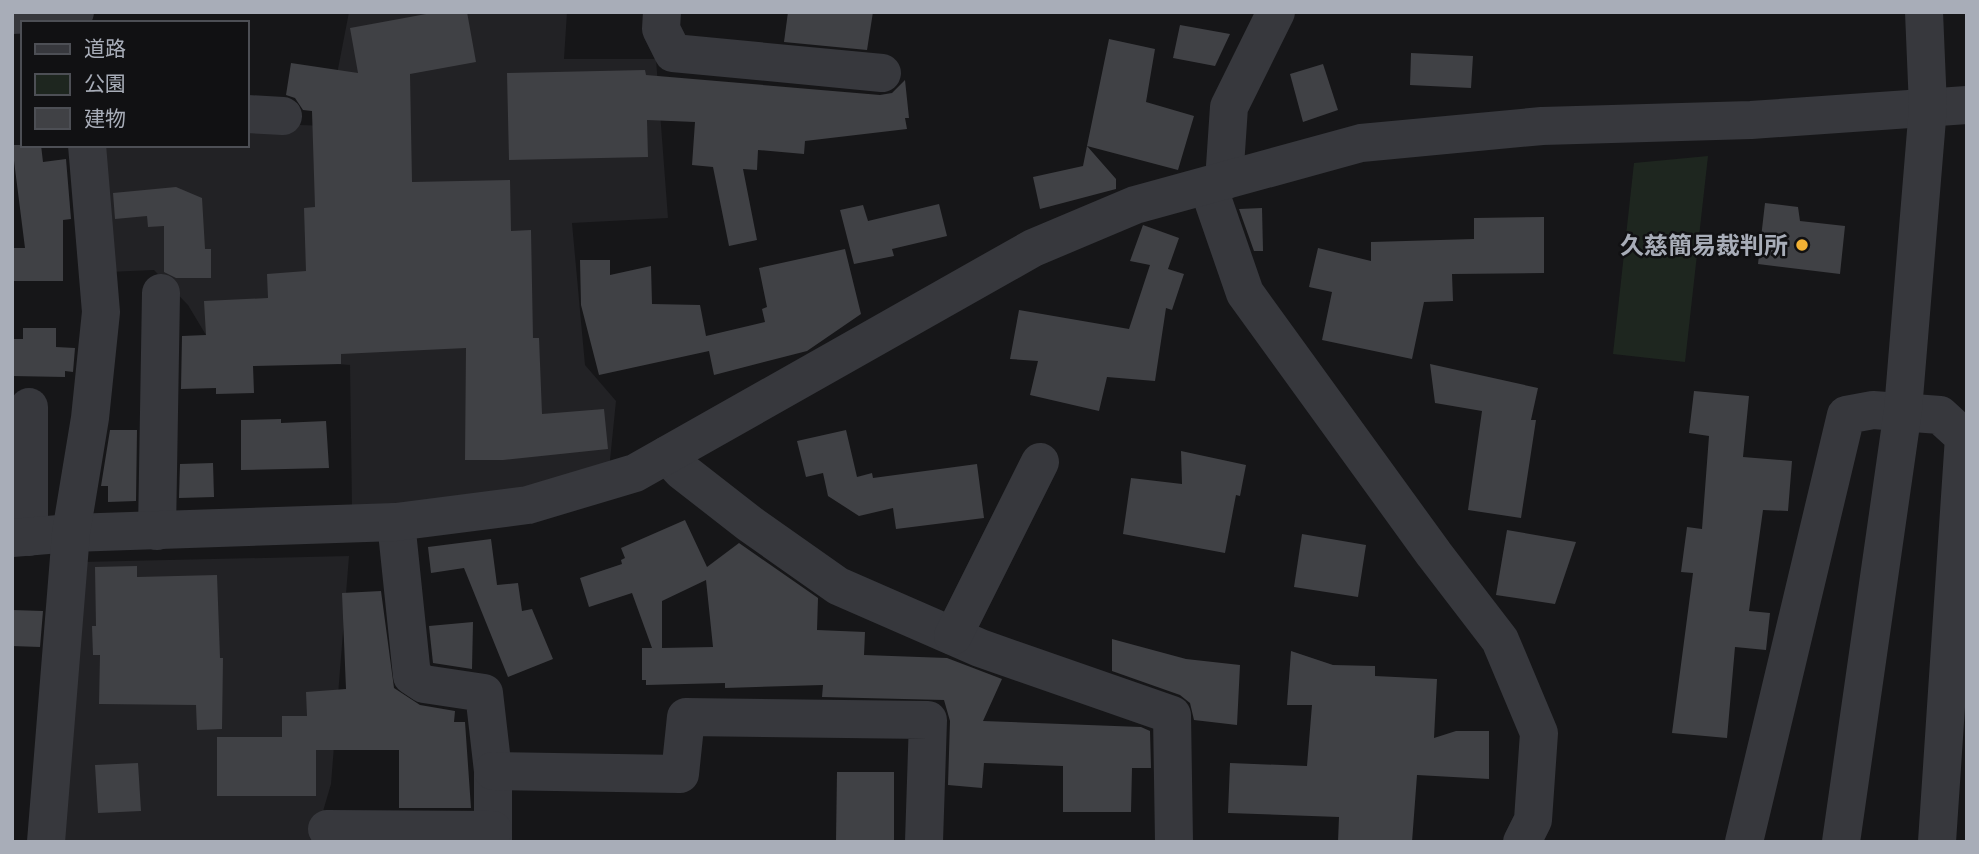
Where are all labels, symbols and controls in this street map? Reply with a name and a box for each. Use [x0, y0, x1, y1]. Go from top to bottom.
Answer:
legend [21, 21, 248, 147]
text: 道路 [84, 35, 126, 63]
text: 公園 [84, 70, 126, 98]
text: 建物 [84, 105, 126, 133]
place label: 久慈簡易裁判所 [1620, 230, 1788, 261]
marker: 久慈簡易裁判所 [1794, 237, 1810, 253]

